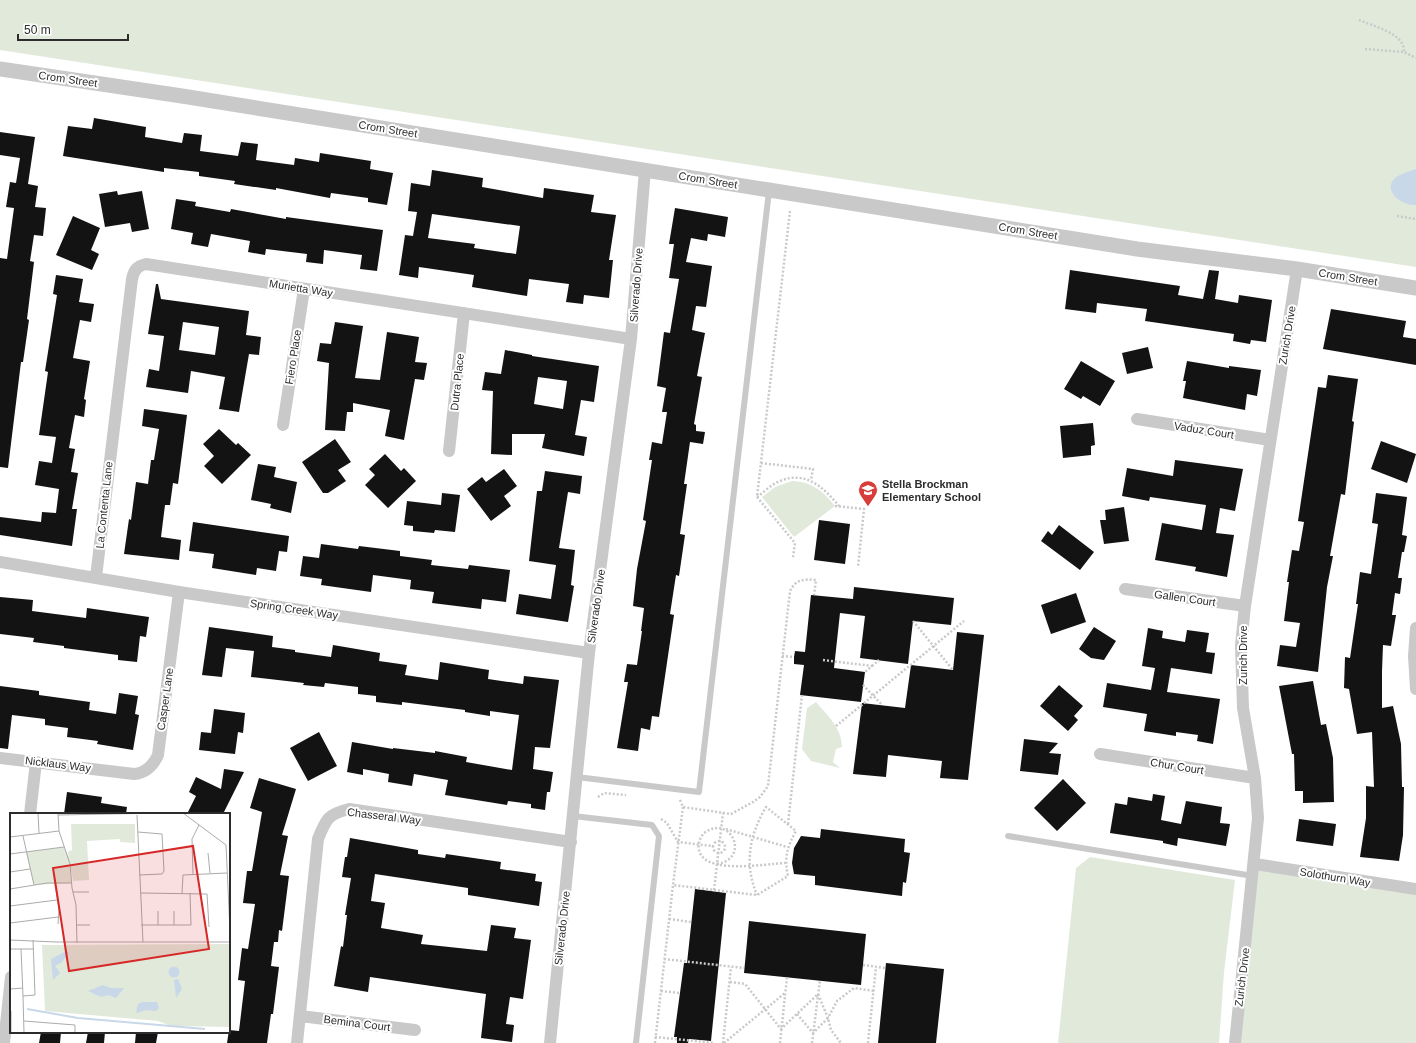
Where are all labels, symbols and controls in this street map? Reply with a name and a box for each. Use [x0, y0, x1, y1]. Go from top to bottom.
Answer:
scale bar [18, 16, 128, 42]
text: 50 m [24, 23, 51, 37]
street label: Crom Street [38, 69, 98, 89]
street label: Crom Street [358, 118, 418, 140]
street label: Crom Street [678, 169, 738, 191]
street label: Crom Street [998, 220, 1058, 242]
street label: Silverado Drive [627, 247, 645, 323]
street label: Crom Street [1318, 266, 1378, 288]
street label: Murietta Way [268, 277, 334, 299]
street label: Zurich Drive [1276, 305, 1298, 365]
street label: Fiero Place [283, 329, 303, 385]
street label: Dutra Place [448, 353, 466, 411]
street label: Vaduz Court [1173, 419, 1235, 441]
street label: La Contenta Lane [93, 461, 115, 549]
place label: Stella Brockman Elementary School [882, 478, 981, 503]
school or university icon: Stella Brockman Elementary School [857, 479, 879, 507]
street label: Silverado Drive [585, 568, 607, 644]
street label: Gallen Court [1154, 588, 1216, 608]
street label: Spring Creek Way [249, 597, 339, 621]
street label: Zurich Drive [1237, 625, 1249, 685]
street label: Casper Lane [155, 667, 175, 731]
street label: Nicklaus Way [24, 754, 92, 774]
street label: Chur Court [1149, 756, 1205, 776]
street label: Chasseral Way [346, 806, 422, 827]
inset map [10, 813, 230, 1033]
street label: Solothurn Way [1299, 865, 1372, 889]
street label: Silverado Drive [552, 890, 572, 966]
street label: Zurich Drive [1232, 947, 1252, 1007]
street label: Bemina Court [323, 1013, 391, 1033]

